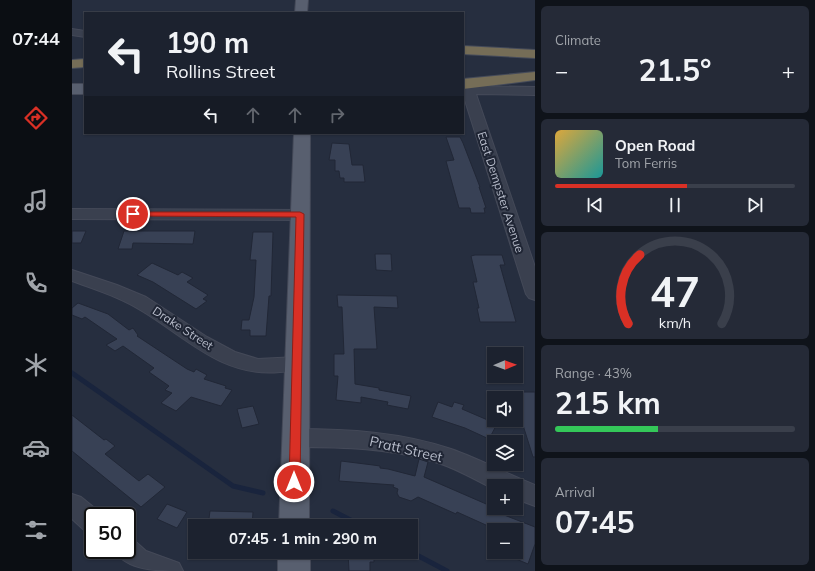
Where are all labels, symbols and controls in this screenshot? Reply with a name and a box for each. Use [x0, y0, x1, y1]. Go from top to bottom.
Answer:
text: 190 m [166, 25, 249, 60]
text: 07:44 [12, 27, 60, 50]
icon: left [100, 28, 152, 80]
text: Climate [555, 32, 601, 48]
text: 21.5° [639, 51, 711, 89]
text: − [555, 57, 568, 85]
text: + [782, 57, 795, 85]
text: Rollins Street [166, 60, 275, 83]
icon: directions [22, 104, 50, 132]
icon: left [200, 104, 222, 126]
icon: ahead [242, 104, 264, 126]
icon: ahead [284, 104, 306, 126]
icon: right [326, 104, 348, 126]
street label: East Dempster Avenue [474, 130, 528, 254]
text: Open Road [615, 136, 695, 155]
text: Tom Ferris [615, 155, 677, 171]
icon: music [22, 187, 50, 215]
icon: previous [584, 194, 606, 216]
icon: pause [664, 194, 686, 216]
icon: next [744, 194, 766, 216]
pin [116, 197, 150, 231]
icon: arrive [122, 203, 144, 225]
text: 47 [650, 264, 700, 316]
icon: phone [22, 269, 50, 297]
street label: Drake Street [150, 303, 216, 353]
text: km/h [659, 313, 691, 331]
north arrow [487, 347, 523, 383]
map controls [487, 347, 523, 559]
icon: climate [22, 351, 50, 379]
text: Range · 43% [555, 365, 632, 381]
text: 215 km [555, 384, 661, 422]
button: sound [487, 391, 523, 427]
street label: Pratt Street [368, 432, 444, 466]
icon: car [22, 434, 50, 462]
button: layers [487, 435, 523, 471]
position arrow [273, 461, 315, 503]
button: + [487, 479, 523, 515]
text: Arrival [555, 484, 595, 500]
text: 07:45 [555, 503, 634, 541]
speed limit sign: 50 [84, 507, 136, 559]
icon: filters [22, 516, 50, 544]
button: − [487, 523, 523, 559]
text: 07:45 · 1 min · 290 m [229, 529, 377, 548]

